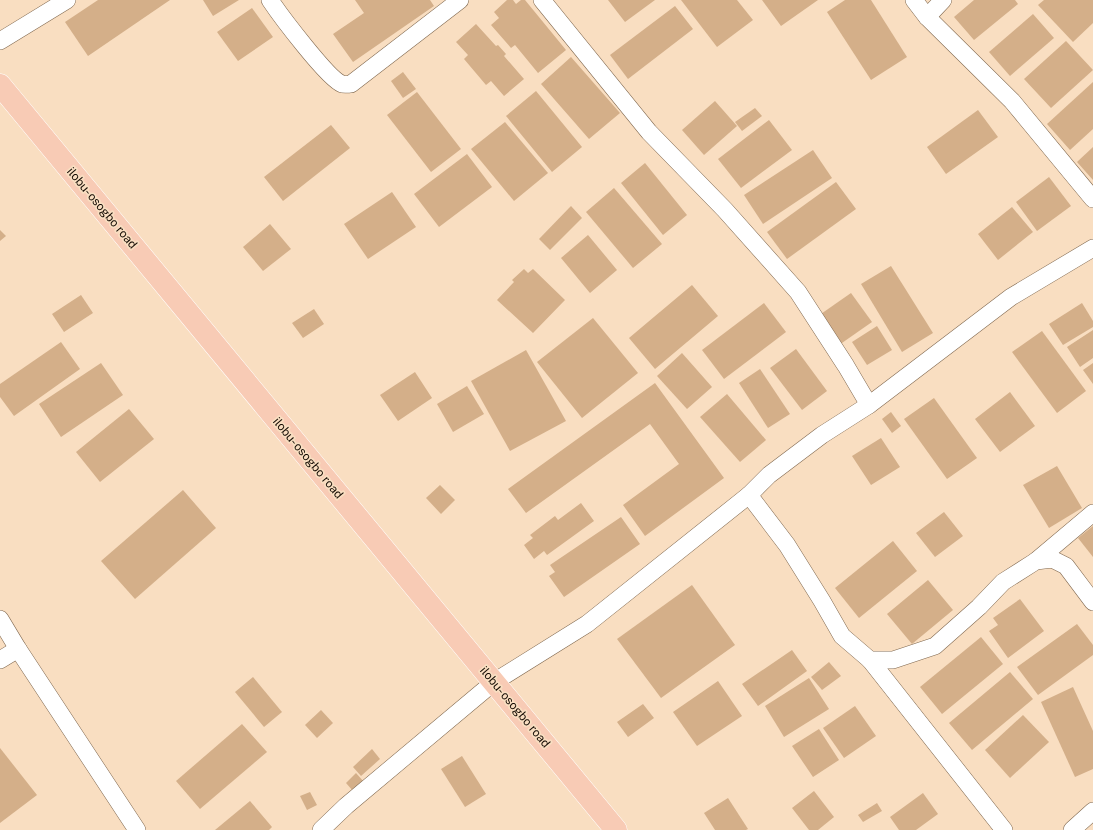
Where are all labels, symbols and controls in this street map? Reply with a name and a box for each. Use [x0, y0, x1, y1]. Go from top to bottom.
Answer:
street label: ilobu- osogbo road [64, 165, 140, 251]
street label: ilobu- osogbo road [270, 415, 346, 501]
street label: ilobu- osogbo road [477, 664, 553, 750]

